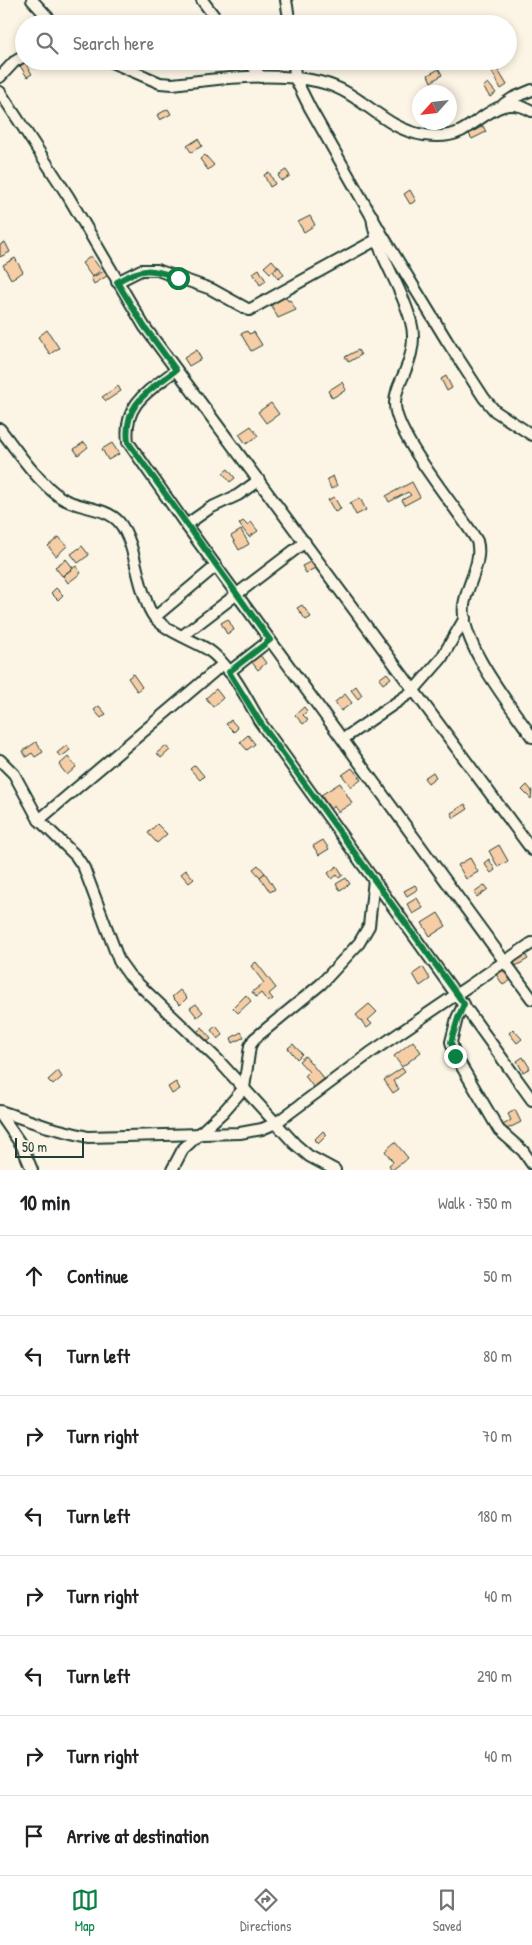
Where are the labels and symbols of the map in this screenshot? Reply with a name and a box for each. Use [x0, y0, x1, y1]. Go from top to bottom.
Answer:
north arrow [412, 85, 457, 130]
route start [167, 267, 190, 290]
route end [444, 1045, 467, 1068]
scale bar [15, 1135, 84, 1158]

